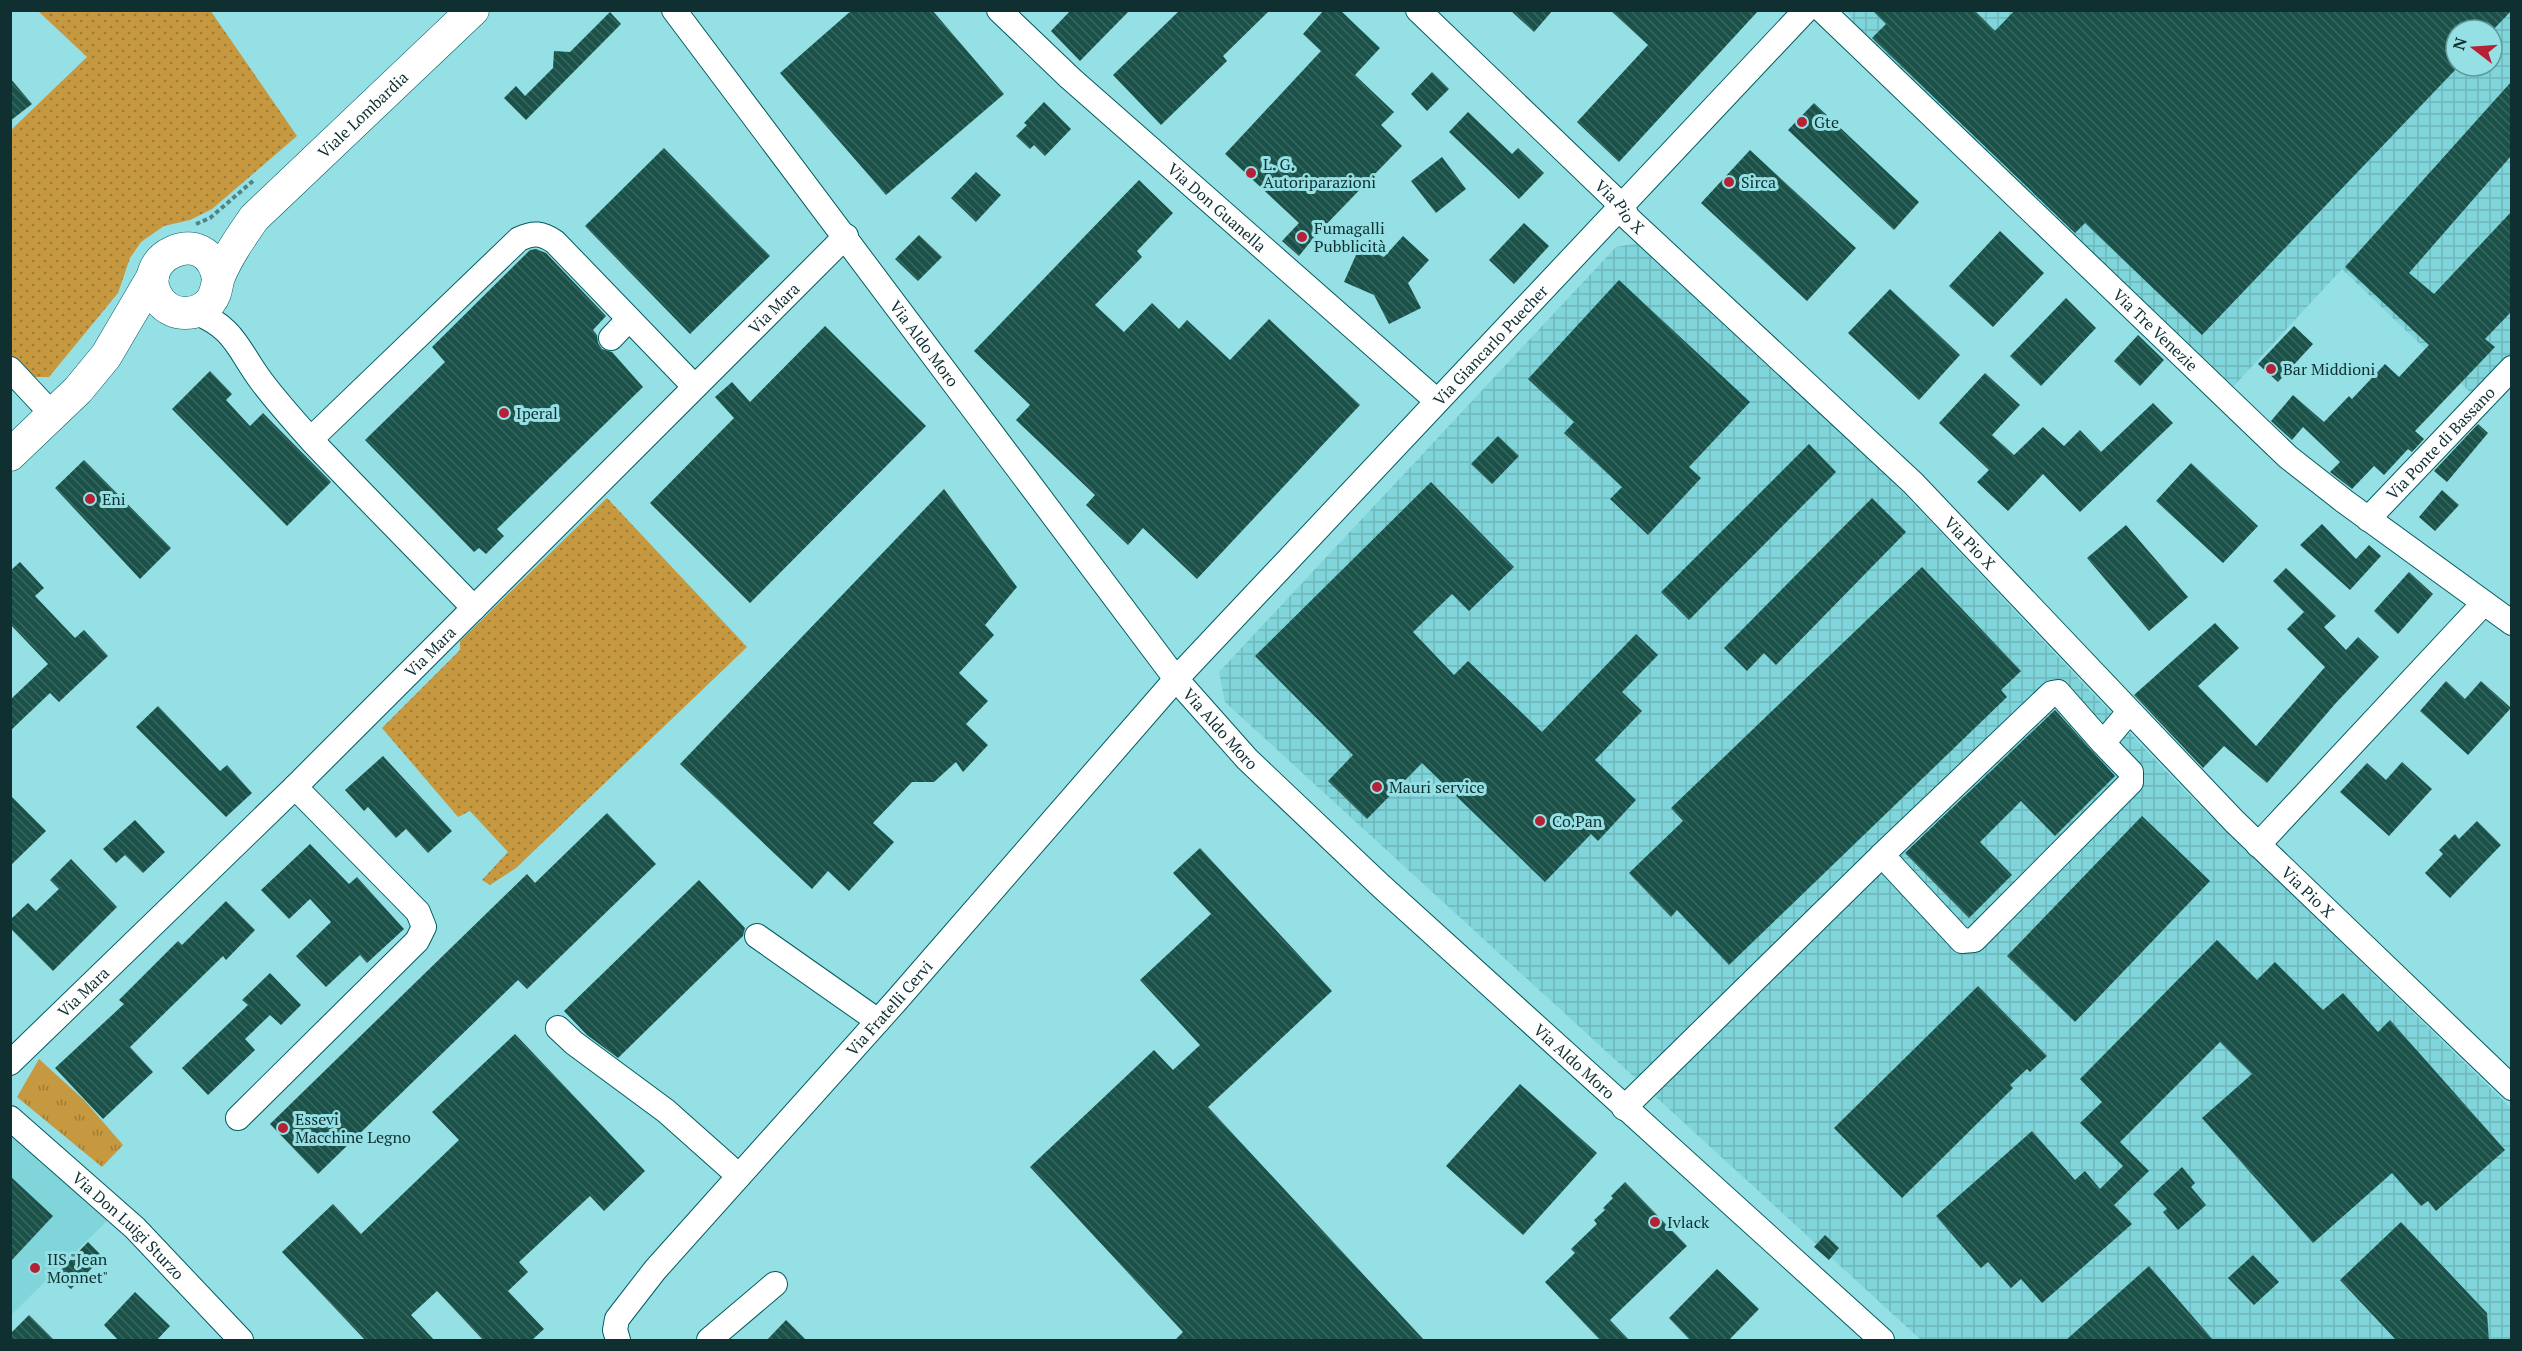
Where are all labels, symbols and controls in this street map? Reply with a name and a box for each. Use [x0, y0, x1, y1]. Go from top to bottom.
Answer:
north arrow [2444, 18, 2504, 78]
text: N [2447, 35, 2472, 53]
street label: Viale Lombardia [313, 66, 413, 163]
place label: Gte [1814, 111, 1839, 133]
marker: Gte [1795, 115, 1809, 129]
place label: L. G. Autoriparazioni [1263, 153, 1376, 193]
street label: Via Don Guanella [1163, 158, 1271, 257]
marker: L. G. Autoriparazioni [1244, 166, 1258, 180]
place label: Sirca [1741, 171, 1776, 193]
street label: Via Pio X [1590, 175, 1649, 239]
marker: Sirca [1722, 175, 1736, 189]
place label: Fumagalli Pubblicità [1314, 217, 1386, 257]
marker: Fumagalli Pubblicità [1295, 230, 1309, 244]
street label: Via Mara [743, 278, 804, 339]
street label: Via Giancarlo Puecher [1428, 279, 1553, 410]
street label: Via Tre Venezie [2108, 284, 2203, 376]
street label: Via Aldo Moro [885, 296, 964, 391]
place label: Bar Middioni [2283, 358, 2376, 380]
marker: Bar Middioni [2264, 362, 2278, 376]
street label: Via Ponte di Bassano [2381, 381, 2500, 505]
place label: Iperal [516, 402, 558, 424]
marker: Iperal [497, 406, 511, 420]
place label: Eni [102, 488, 126, 510]
marker: Eni [83, 492, 97, 506]
street label: Via Pio X [1939, 512, 2001, 574]
street label: Via Mara [400, 621, 461, 682]
street label: Via Aldo Moro [1178, 683, 1263, 775]
place label: Mauri service [1389, 776, 1485, 798]
marker: Mauri service [1370, 780, 1384, 794]
place label: Co.Pan [1552, 810, 1603, 832]
marker: Co.Pan [1533, 814, 1547, 828]
street label: Via Pio X [2277, 861, 2339, 923]
street label: Via Fratelli Cervi [841, 956, 938, 1060]
street label: Via Mara [53, 962, 114, 1022]
street label: Via Aldo Moro [1529, 1019, 1620, 1104]
place label: Essevi Macchine Legno [295, 1108, 411, 1148]
marker: Essevi Macchine Legno [276, 1121, 290, 1135]
street label: Via Don Luigi Sturzo [67, 1167, 189, 1285]
place label: Ivlack [1667, 1211, 1710, 1233]
marker: Ivlack [1648, 1215, 1662, 1229]
place label: IIS "Jean Monnet" [47, 1248, 108, 1288]
marker: IIS "Jean Monnet" [28, 1261, 42, 1275]

